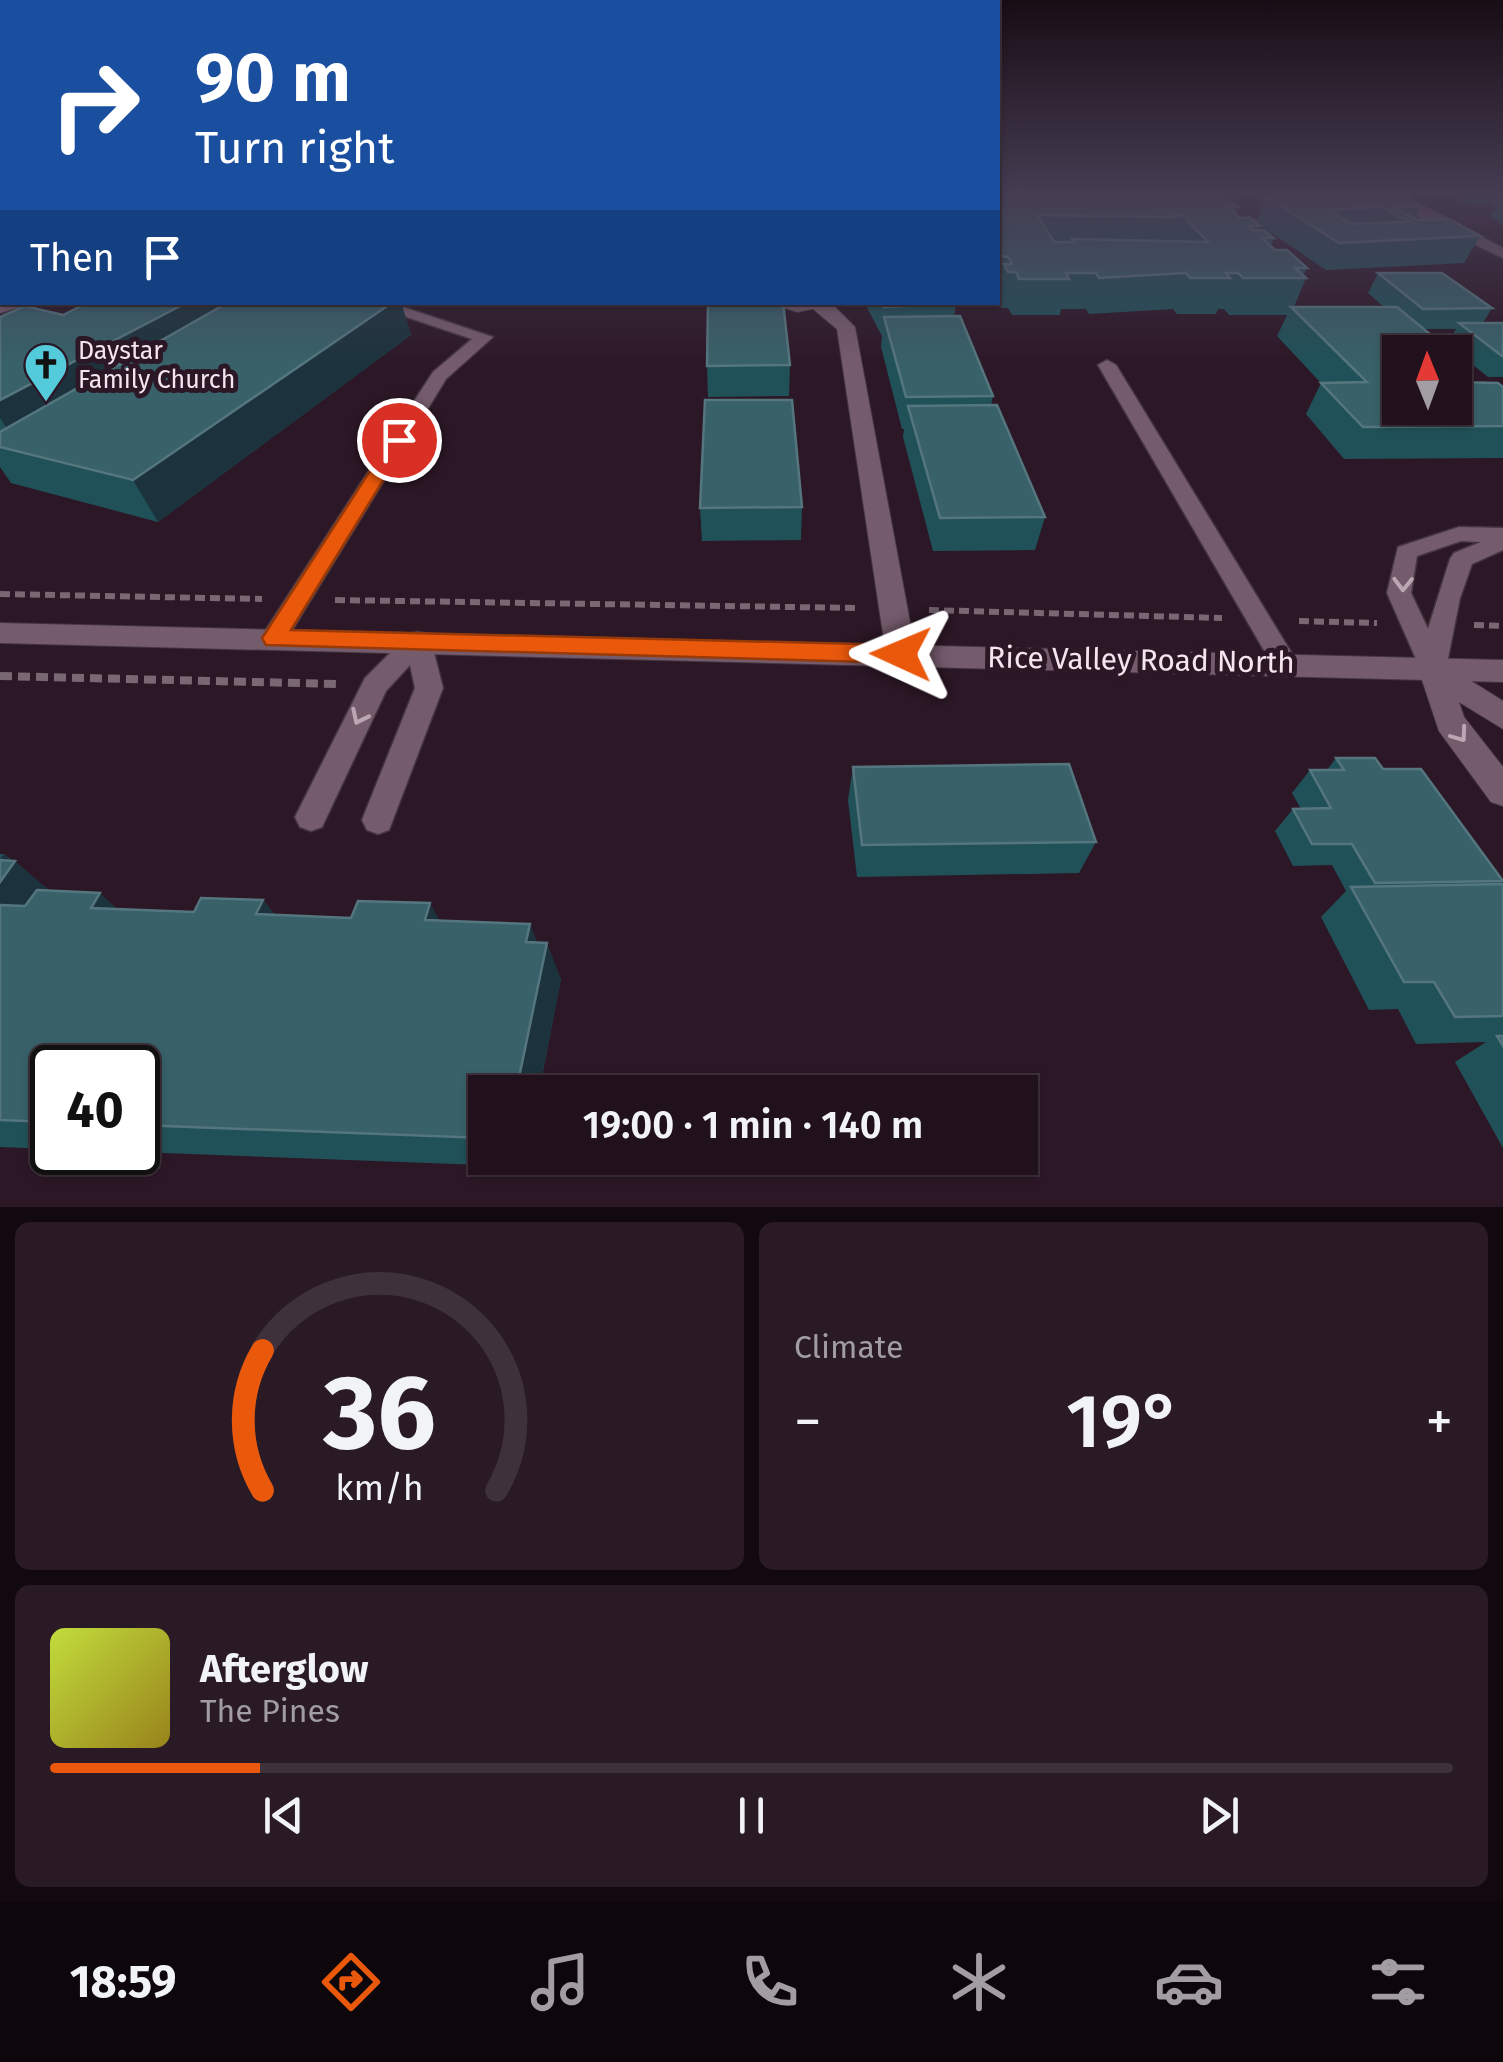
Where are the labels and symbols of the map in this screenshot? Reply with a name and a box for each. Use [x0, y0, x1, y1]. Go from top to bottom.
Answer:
north arrow [1382, 335, 1472, 425]
place label: Daystar Family Church [78, 336, 235, 395]
church icon: Daystar Family Church [23, 342, 69, 403]
pin [357, 398, 442, 483]
one-way arrow [1393, 577, 1414, 592]
position arrow [849, 602, 953, 706]
street label: Rice Valley Road North [987, 639, 1295, 681]
one-way arrow [352, 707, 372, 725]
one-way arrow [1448, 724, 1465, 742]
speed limit sign: 40 [30, 1045, 160, 1175]

